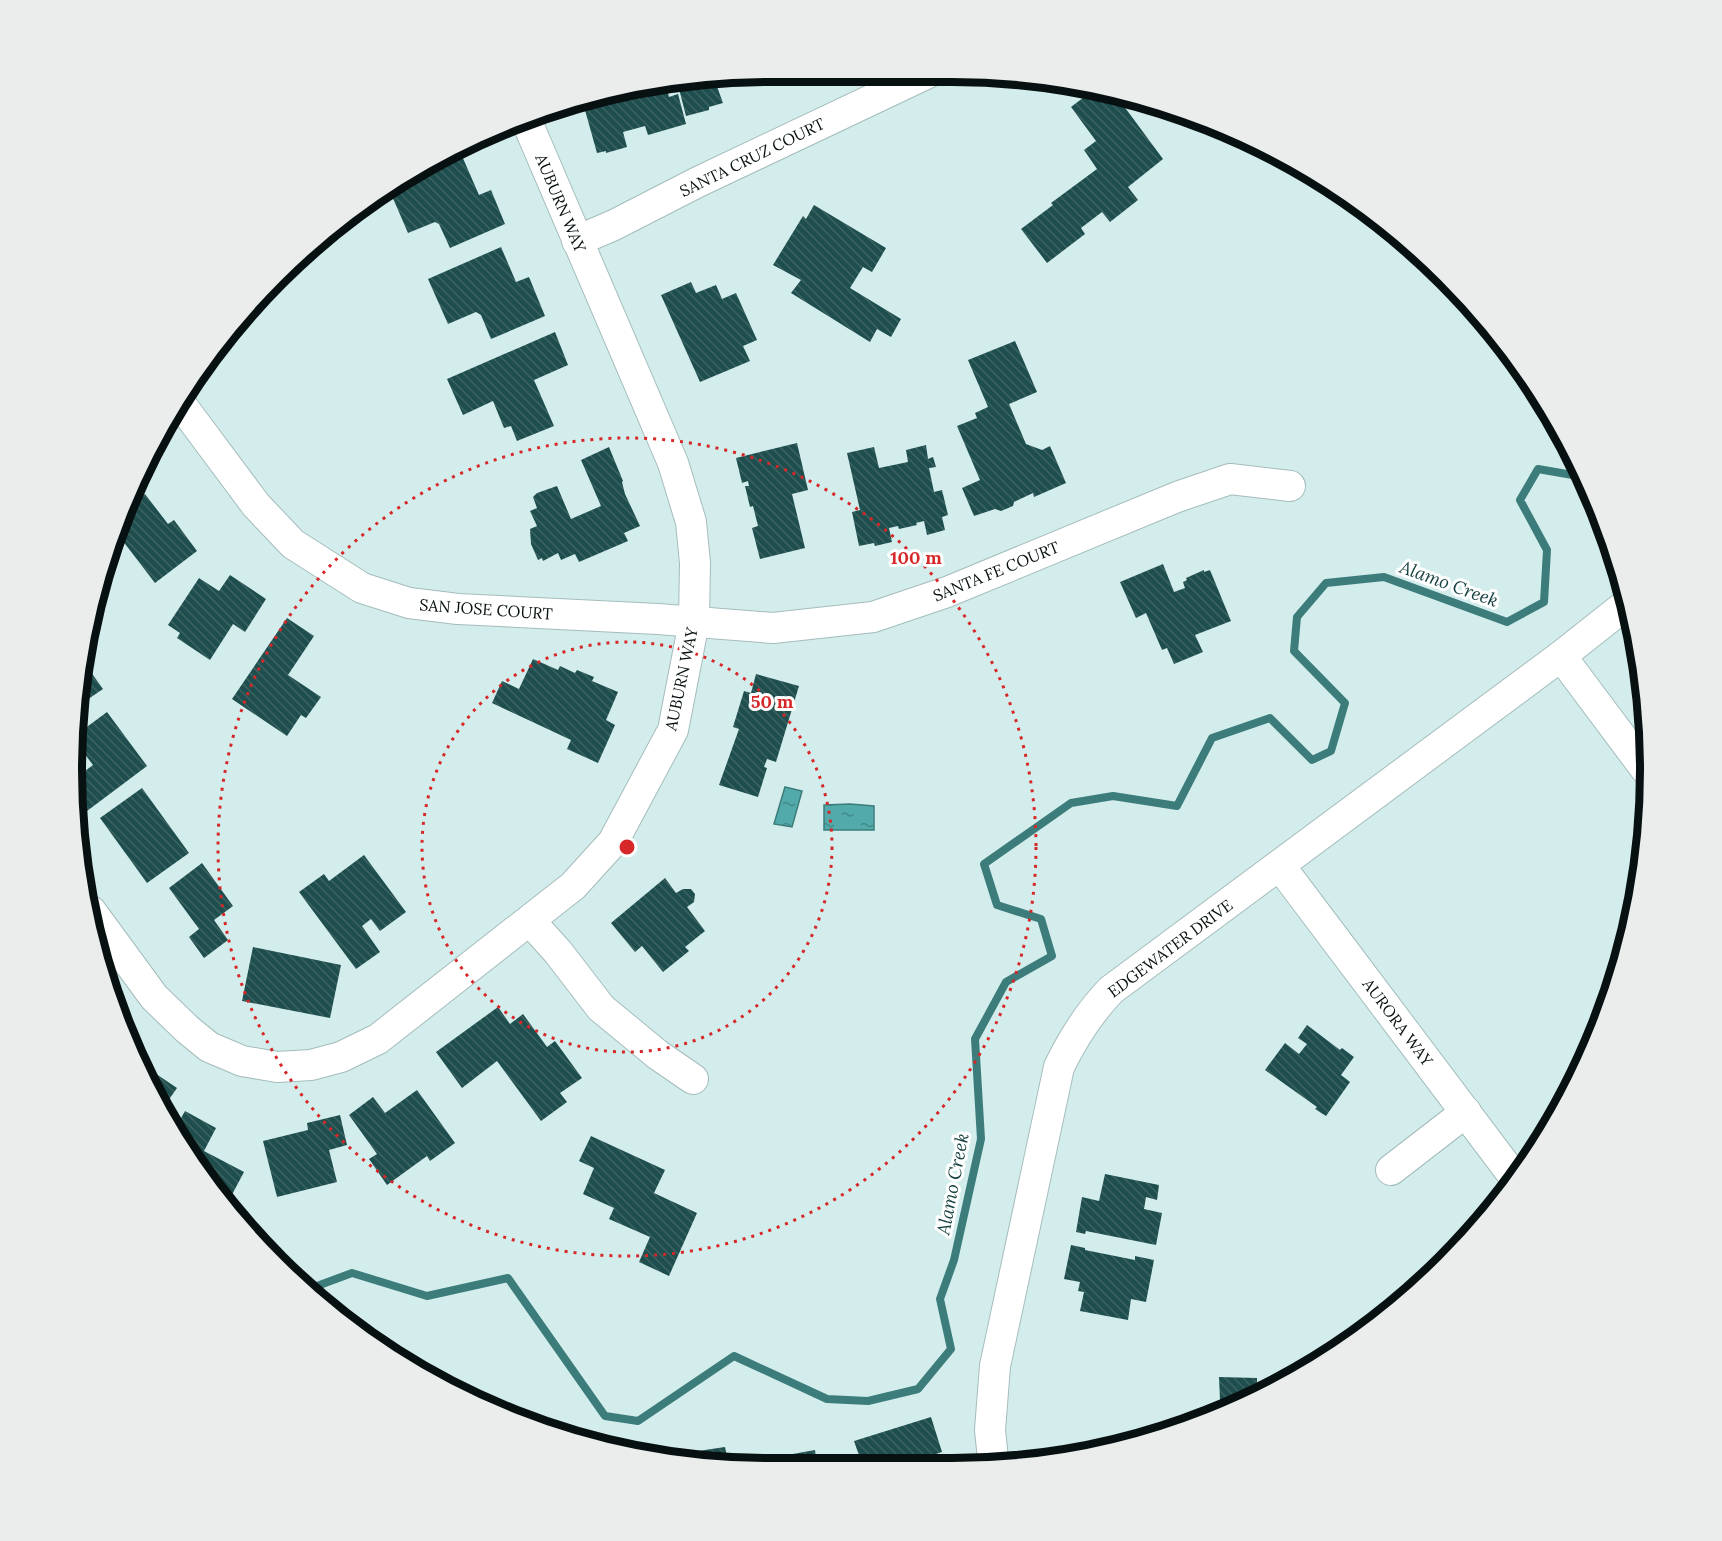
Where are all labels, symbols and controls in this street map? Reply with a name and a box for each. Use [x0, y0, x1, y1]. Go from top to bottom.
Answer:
street label: SANTA CRUZ COURT [676, 113, 828, 201]
street label: AUBURN WAY [531, 150, 591, 256]
street label: SANTA FE COURT [930, 537, 1062, 605]
text: 100 m [890, 546, 942, 569]
water label: Alamo Creek [1396, 555, 1501, 612]
street label: SAN JOSE COURT [419, 594, 553, 624]
street label: AUBURN WAY [660, 625, 702, 733]
text: 50 m [751, 690, 794, 713]
centre of rings [617, 837, 637, 857]
street label: EDGEWATER DRIVE [1104, 895, 1236, 1001]
street label: AURORA WAY [1358, 974, 1438, 1070]
water label: Alamo Creek [931, 1131, 974, 1238]

